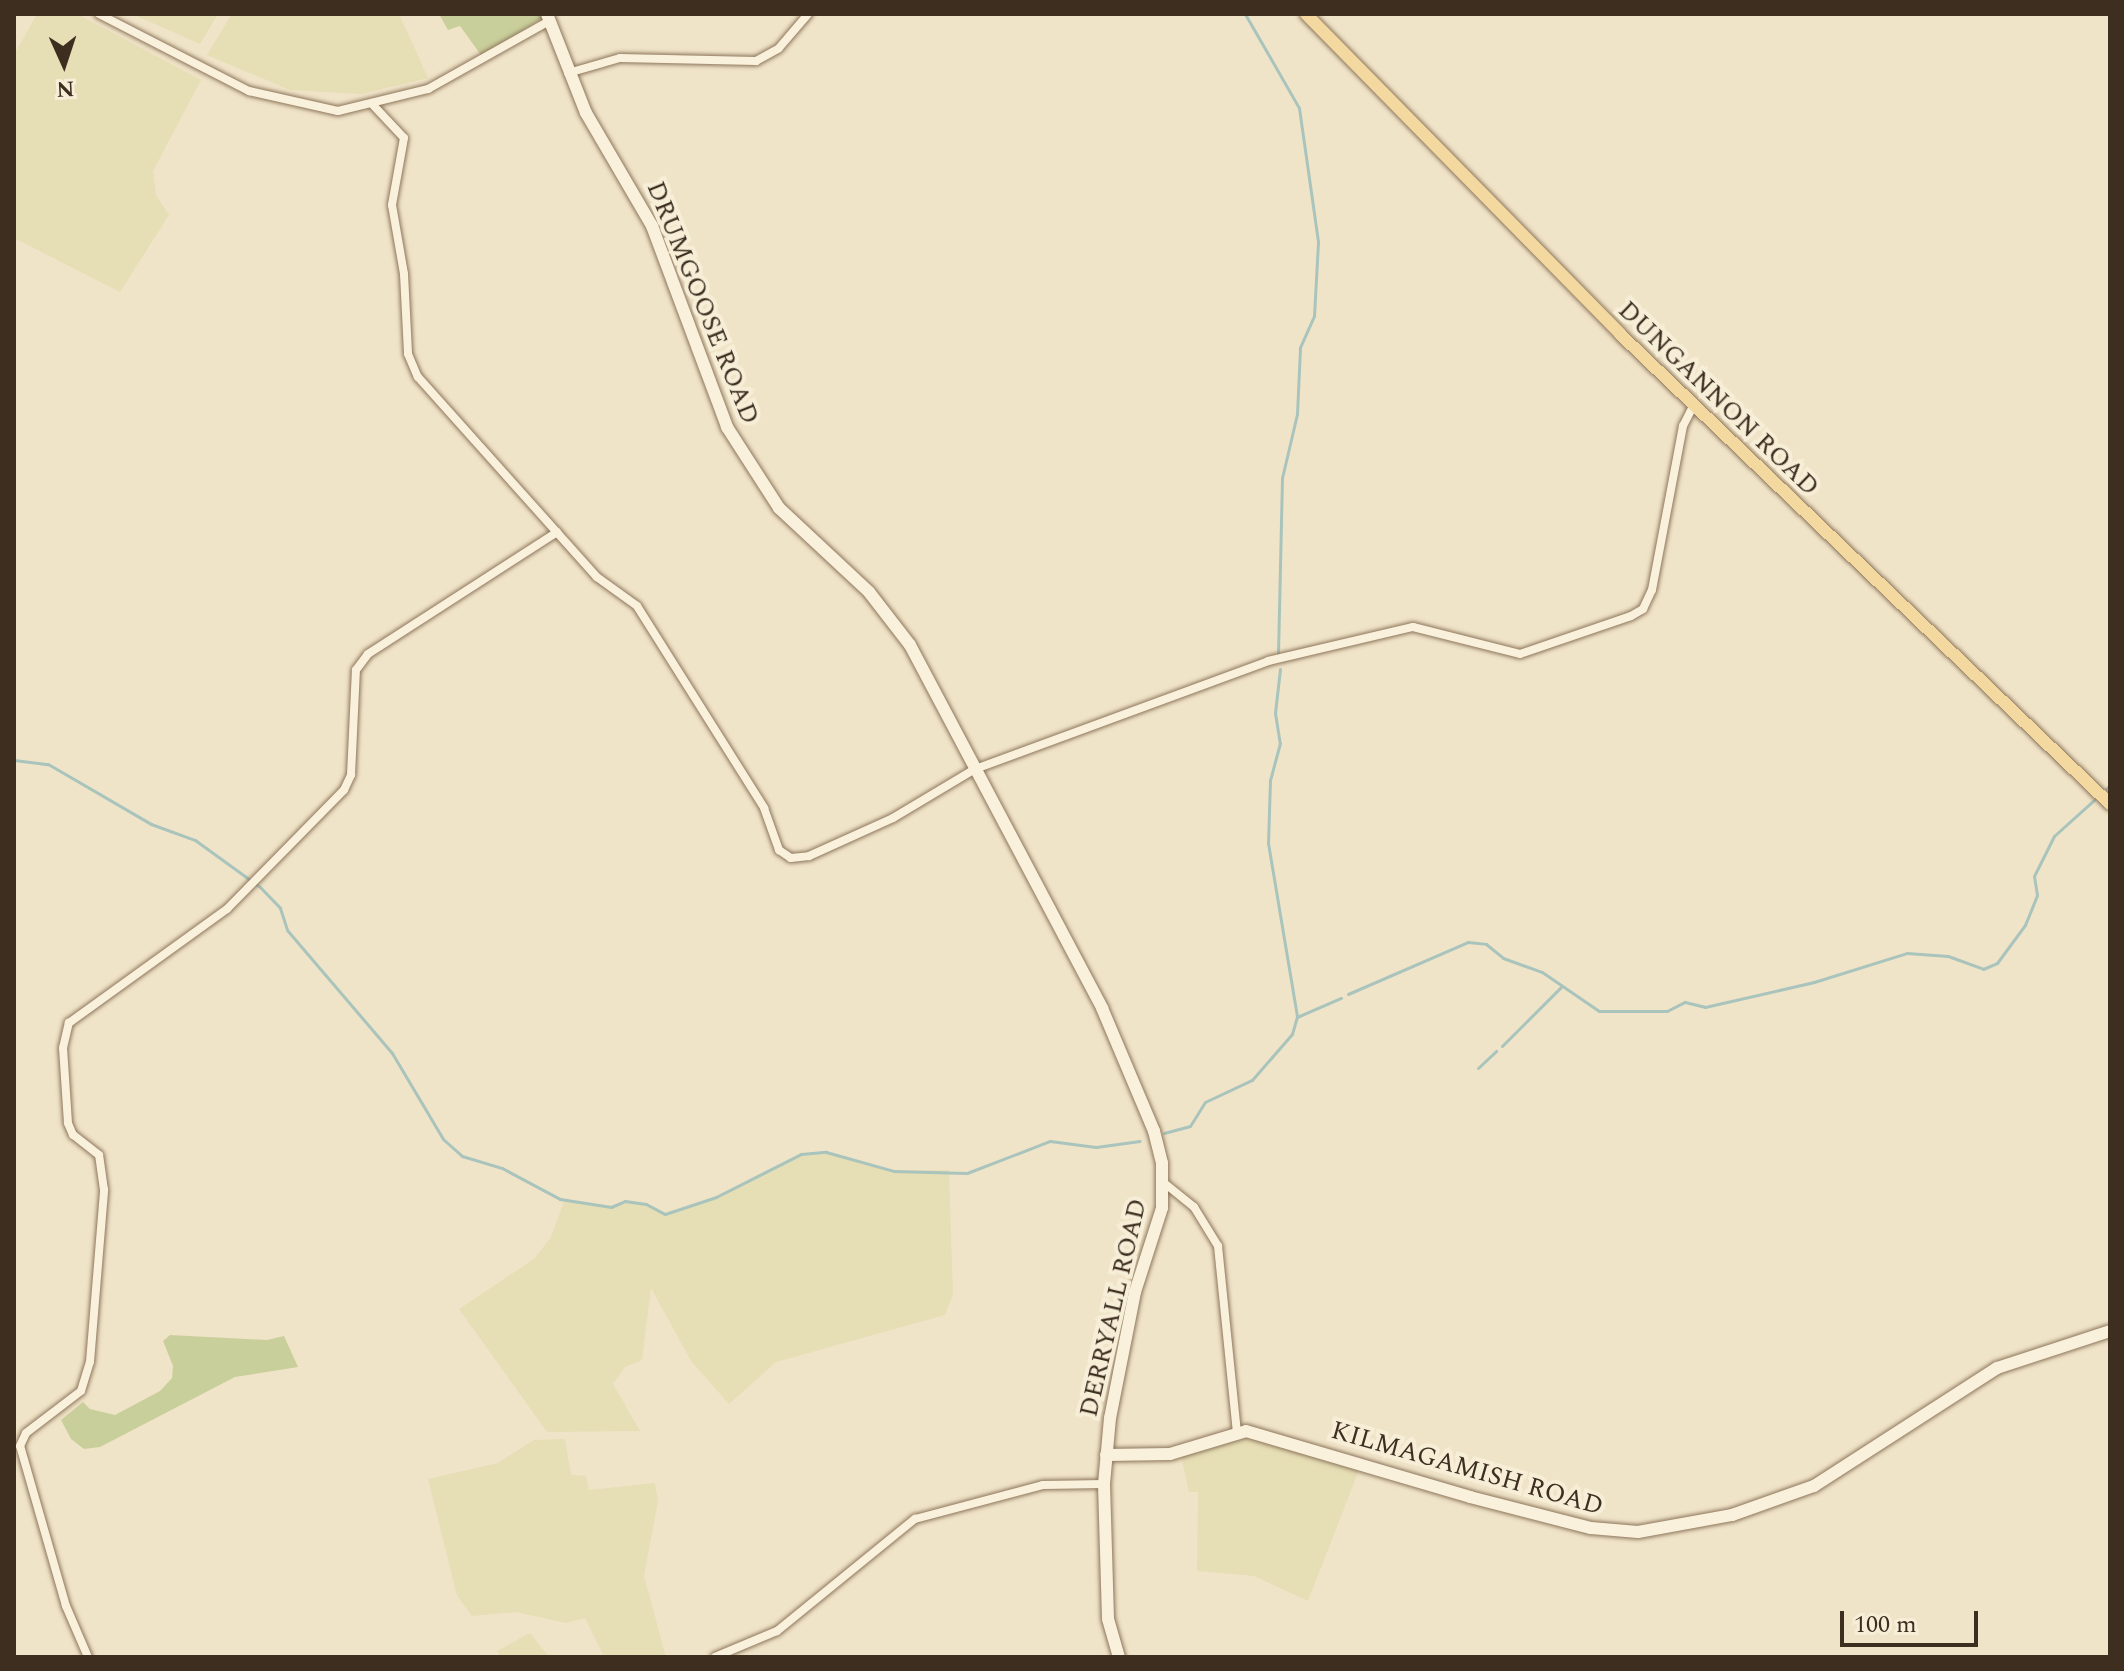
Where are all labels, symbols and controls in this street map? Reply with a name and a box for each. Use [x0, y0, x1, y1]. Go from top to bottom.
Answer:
north arrow [24, 24, 104, 104]
text: N [55, 72, 75, 105]
street label: DRUMGOOSE ROAD [639, 177, 765, 429]
street label: DUNGANNON ROAD [1611, 295, 1825, 503]
street label: DERRYALL ROAD [1074, 1196, 1154, 1420]
street label: KILMAGAMISH ROAD [1327, 1415, 1607, 1523]
scale bar [1844, 1595, 1982, 1645]
text: 100 m [1854, 1607, 1917, 1643]

